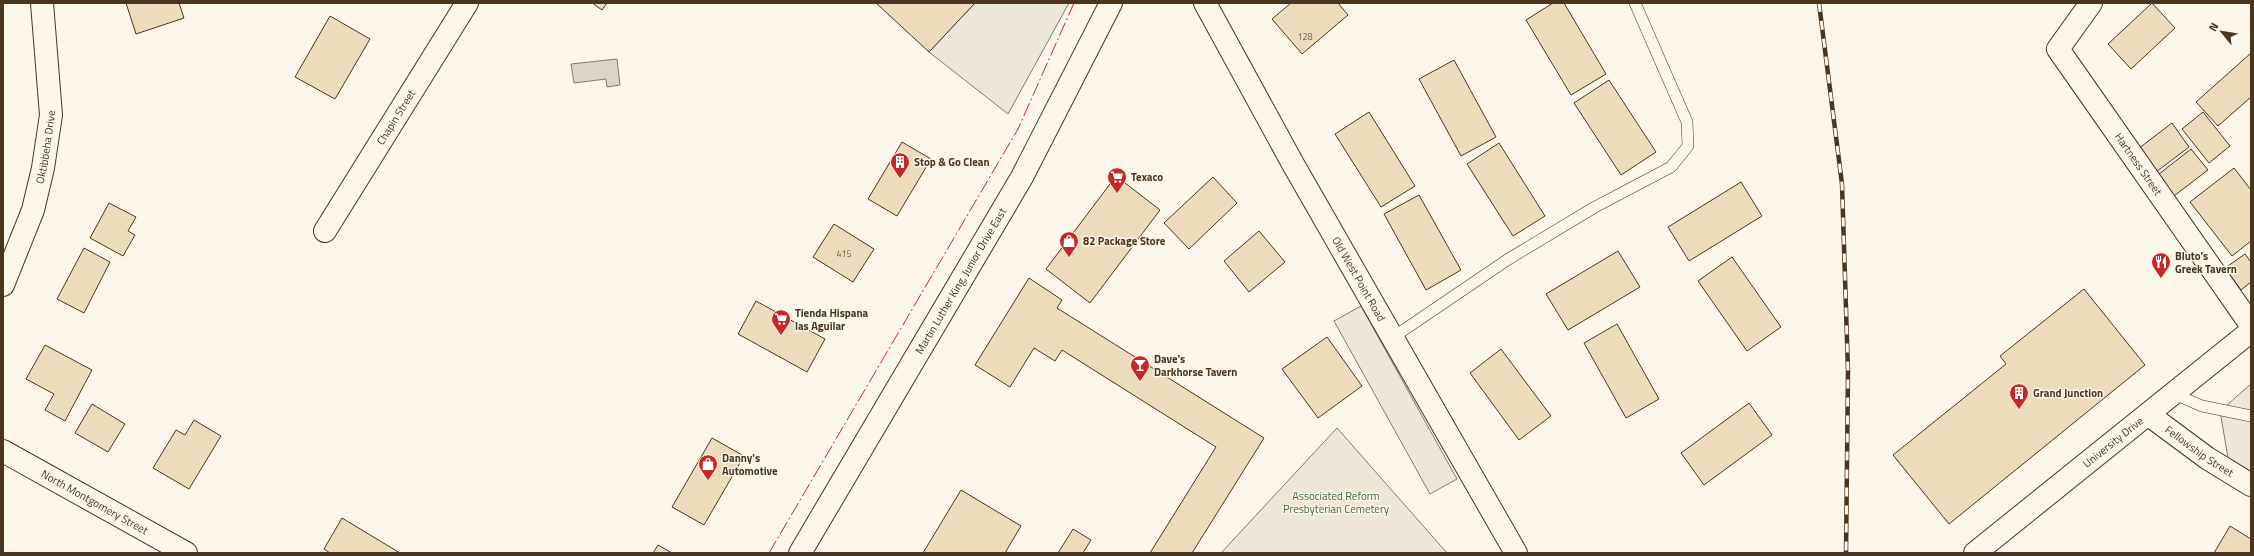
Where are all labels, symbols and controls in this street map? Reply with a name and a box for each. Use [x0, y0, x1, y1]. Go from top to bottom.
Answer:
north arrow [2202, 12, 2242, 52]
text: N [2205, 20, 2222, 34]
house number: 128 [1297, 30, 1313, 43]
street label: Chapin Street [373, 86, 419, 148]
street label: Oktibbeha Drive [32, 110, 59, 185]
street label: Hartness Street [2111, 129, 2166, 199]
building icon: Stop & Go Clean [889, 151, 911, 179]
place label: Stop & Go Clean [914, 154, 990, 170]
supermarket icon: Texaco [1106, 166, 1128, 194]
place label: Texaco [1131, 169, 1163, 185]
street label: Martin Luther King, Junior Drive East [911, 205, 1010, 357]
shop icon: 82 Package Store [1058, 230, 1080, 258]
place label: 82 Package Store [1083, 233, 1166, 249]
street label: Old West Point Road [1328, 234, 1390, 324]
house number: 415 [836, 247, 852, 260]
place label: Bluto's Greek Tavern [2175, 248, 2237, 277]
restaurant icon: Bluto's Greek Tavern [2150, 251, 2172, 279]
place label: Tienda Hispana las Aguilar [795, 305, 869, 334]
supermarket icon: Tienda Hispana las Aguilar [770, 308, 792, 336]
place label: Dave's Darkhorse Tavern [1154, 351, 1237, 380]
bar icon: Dave's Darkhorse Tavern [1129, 354, 1151, 382]
building icon: Grand Junction [2008, 382, 2030, 410]
place label: Grand Junction [2033, 385, 2103, 401]
street label: University Drive [2079, 413, 2147, 471]
street label: Fellowship Street [2162, 422, 2237, 481]
place label: Danny's Automotive [722, 450, 778, 479]
shop icon: Danny's Automotive [697, 453, 719, 481]
street label: North Montgomery Street [38, 466, 151, 538]
park label: Associated Reform Presbyterian Cemetery [1283, 488, 1390, 517]

